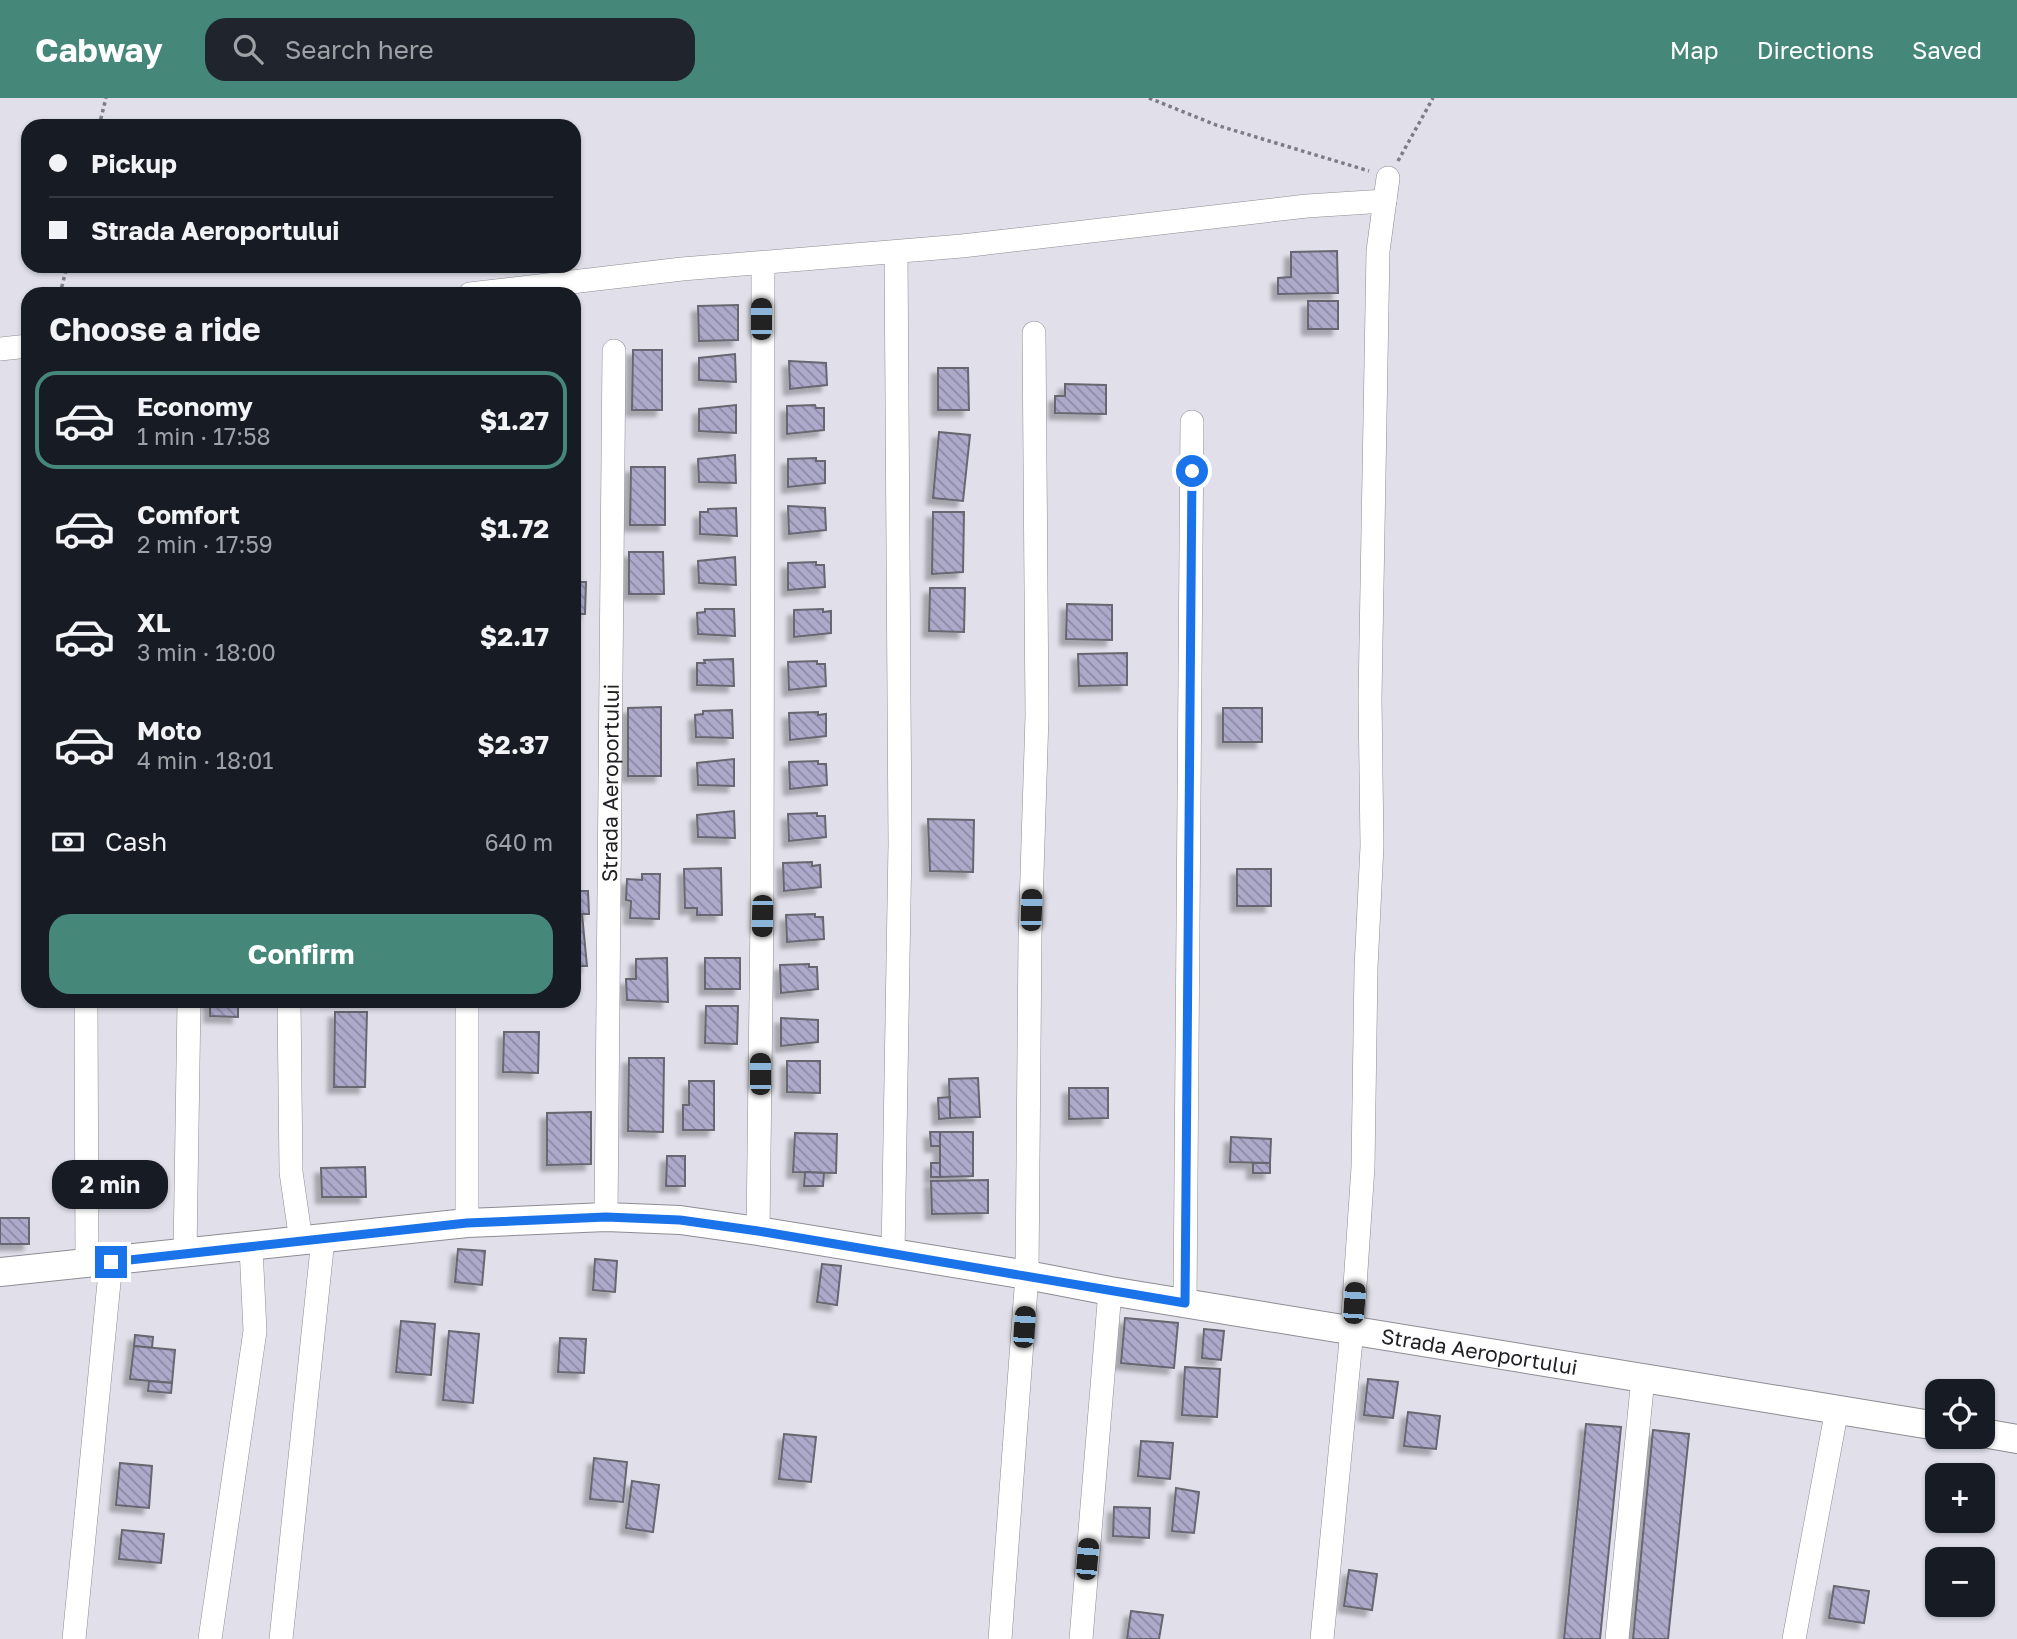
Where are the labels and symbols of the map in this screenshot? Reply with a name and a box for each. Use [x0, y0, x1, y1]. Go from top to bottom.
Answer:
car [751, 298, 772, 340]
route start [1176, 455, 1208, 487]
street label: Strada Aeroportului [596, 684, 624, 882]
car [1020, 889, 1043, 931]
car [752, 895, 773, 937]
car [750, 1053, 771, 1095]
callout: 2 min [53, 1160, 169, 1210]
route end [95, 1246, 127, 1278]
car [1343, 1281, 1366, 1325]
car [1013, 1305, 1036, 1349]
street label: Strada Aeroportului [1379, 1323, 1579, 1380]
car [1075, 1537, 1100, 1581]

